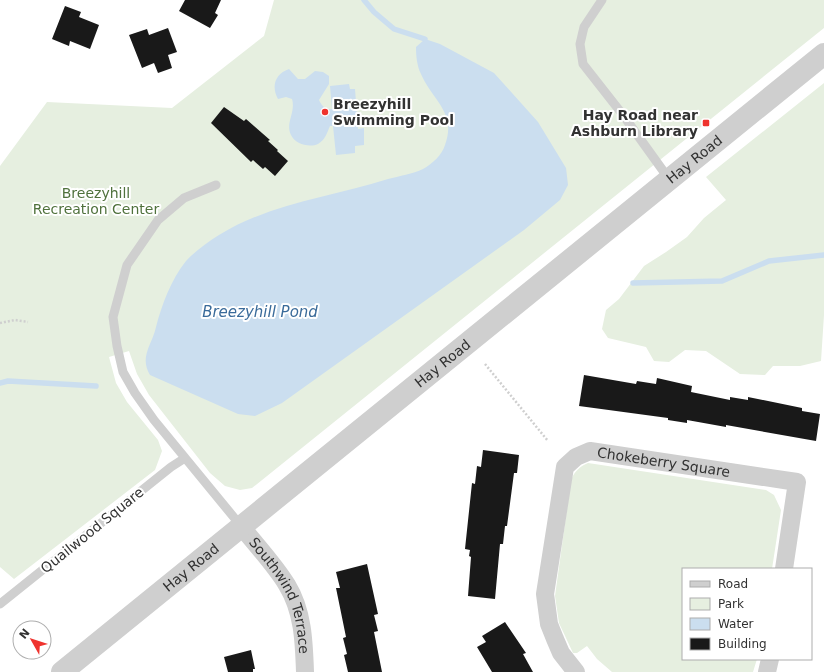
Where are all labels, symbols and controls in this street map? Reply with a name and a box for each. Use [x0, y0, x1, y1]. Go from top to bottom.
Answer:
place label: Breezyhill Swimming Pool [333, 96, 454, 128]
marker: Breezyhill Swimming Pool [320, 107, 330, 117]
place label: Hay Road near Ashburn Library [571, 107, 698, 139]
marker: Hay Road near Ashburn Library [701, 118, 711, 128]
street label: Hay Road [663, 132, 725, 187]
park label: Breezyhill Recreation Center [33, 185, 159, 217]
water label: Breezyhill Pond [202, 303, 318, 321]
street label: Hay Road [411, 336, 474, 391]
street label: Chokeberry Square [596, 444, 731, 480]
street label: Quailwood Square [37, 484, 147, 576]
street label: Southwind Terrace [246, 534, 312, 654]
street label: Hay Road [160, 540, 222, 595]
legend [682, 568, 812, 660]
text: Road [718, 577, 748, 591]
text: Park [718, 597, 744, 611]
text: Water [718, 617, 754, 631]
north arrow [12, 620, 52, 660]
text: N [17, 626, 33, 642]
text: Building [718, 637, 767, 651]

